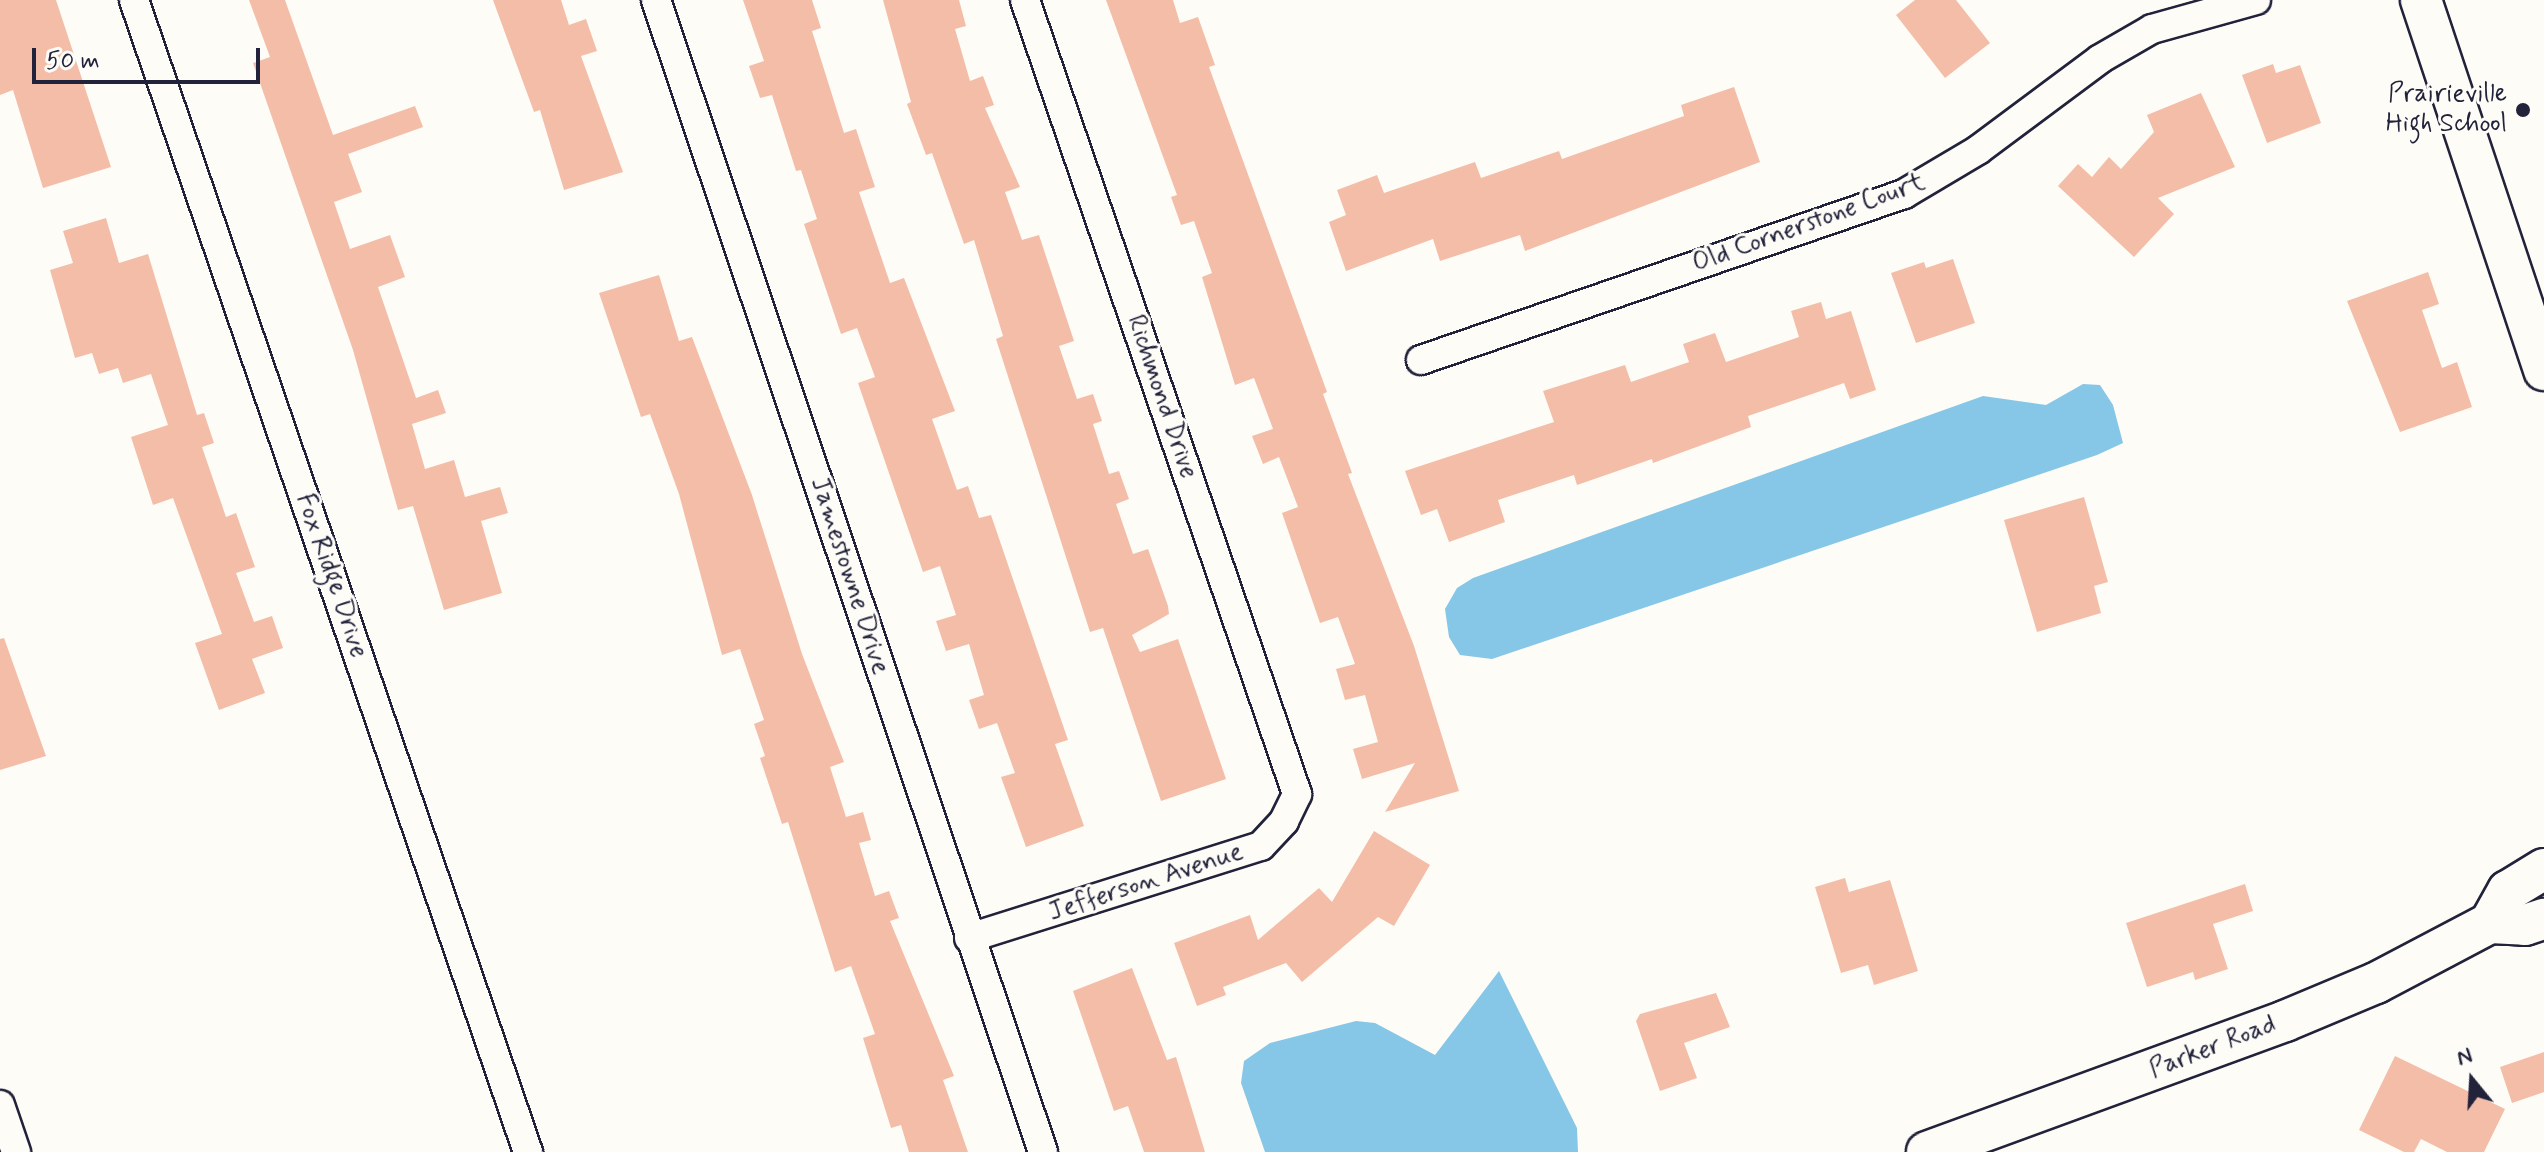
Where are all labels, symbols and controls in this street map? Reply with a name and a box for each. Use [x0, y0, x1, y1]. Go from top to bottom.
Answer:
scale bar [36, 32, 264, 82]
text: 50 m [46, 46, 100, 77]
place label: Prairieville High School [2386, 79, 2507, 140]
marker: Prairieville High School [2514, 101, 2532, 119]
street label: Old Cornerstone Court [1686, 167, 1932, 281]
street label: Richmond Drive [1118, 311, 1204, 483]
street label: Jamestowne Drive [803, 475, 895, 677]
street label: Fox Ridge Drive [289, 491, 373, 661]
street label: Jefferson Avenue [1045, 837, 1247, 929]
street label: Parker Road [2145, 1010, 2281, 1086]
north arrow [2432, 1040, 2512, 1120]
text: N [2453, 1042, 2476, 1073]

